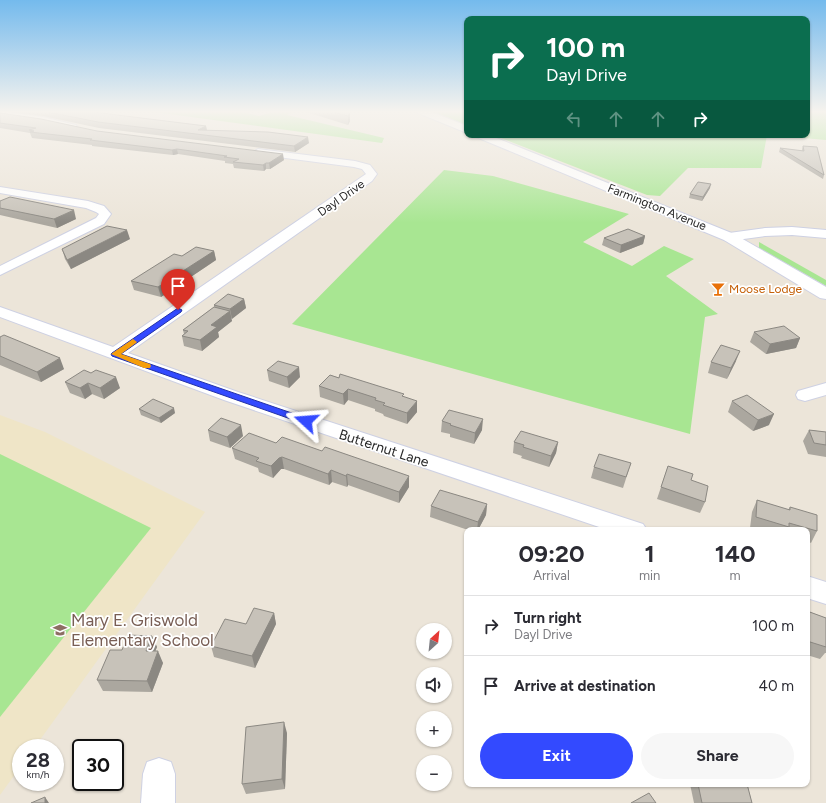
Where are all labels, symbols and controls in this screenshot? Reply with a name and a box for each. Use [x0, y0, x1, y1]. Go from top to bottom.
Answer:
text: 100 m [546, 30, 625, 64]
icon: right [480, 32, 532, 84]
text: Dayl Drive [546, 64, 627, 86]
icon: left [563, 108, 585, 130]
icon: ahead [605, 108, 627, 130]
icon: ahead [647, 108, 669, 130]
icon: right [689, 108, 711, 130]
street label: Dayl Drive [315, 177, 367, 219]
street label: Farmington Avenue [606, 181, 709, 233]
pin [161, 269, 195, 310]
icon: arrive [167, 275, 189, 297]
bar icon: Moose Lodge [710, 281, 726, 297]
place label: Moose Lodge [729, 282, 802, 296]
position arrow [285, 400, 327, 442]
street label: Butternut Lane [337, 426, 431, 471]
text: 09:20 [518, 539, 585, 568]
text: 1 [645, 539, 655, 568]
text: 140 [715, 539, 756, 568]
text: Arrival [533, 568, 570, 583]
text: min [639, 568, 660, 583]
text: m [730, 568, 741, 583]
text: Turn right [514, 609, 582, 627]
place label: Mary E. Griswold Elementary School [71, 610, 214, 650]
icon: right [480, 615, 502, 637]
text: 100 m [752, 617, 794, 635]
school or university icon: Mary E. Griswold Elementary School [52, 622, 68, 638]
north arrow [416, 623, 452, 659]
map controls [416, 623, 452, 791]
text: Dayl Drive [514, 627, 572, 642]
button: sound [416, 667, 452, 703]
icon: arrive [480, 675, 502, 697]
text: Arrive at destination [514, 677, 655, 695]
text: 40 m [759, 677, 794, 695]
button: + [416, 711, 452, 747]
button: Exit [480, 733, 633, 779]
button: Share [641, 733, 794, 779]
speed limit sign: 30 [72, 739, 124, 791]
text: 28 [26, 748, 50, 772]
button: − [416, 755, 452, 791]
text: km/h [27, 768, 49, 781]

